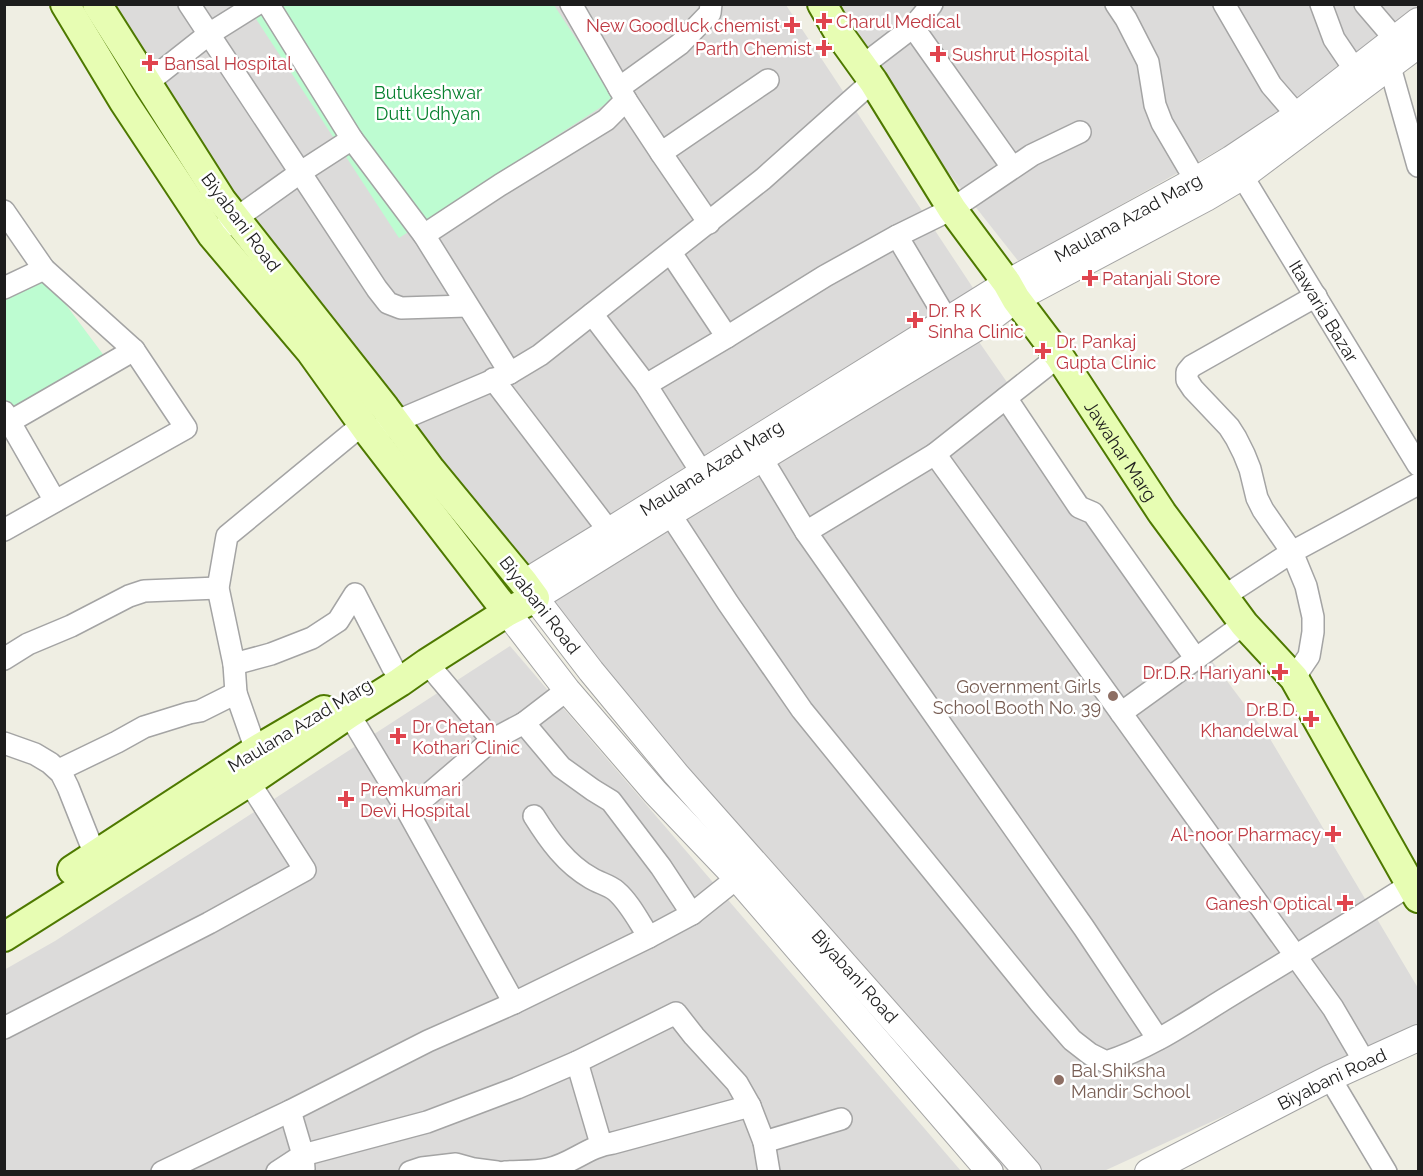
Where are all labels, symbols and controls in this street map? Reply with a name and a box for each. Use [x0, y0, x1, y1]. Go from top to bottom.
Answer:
place label: Charul Medical [836, 11, 961, 32]
marker: Charul Medical [817, 14, 831, 28]
place label: New Goodluck chemist [586, 15, 780, 36]
marker: New Goodluck chemist [785, 18, 799, 32]
place label: Parth Chemist [695, 38, 812, 59]
marker: Parth Chemist [817, 41, 831, 55]
place label: Sushrut Hospital [952, 44, 1089, 65]
marker: Sushrut Hospital [929, 45, 947, 63]
place label: Bansal Hospital [164, 53, 292, 74]
marker: Bansal Hospital [141, 54, 159, 72]
park label: Butukeshwar Dutt Udhyan [374, 82, 483, 124]
street label: Biyabani Road [197, 168, 285, 276]
street label: Maulana Azad Marg [1050, 169, 1205, 266]
street label: Itawaria Bazar [1285, 256, 1364, 366]
place label: Patanjali Store [1102, 268, 1221, 289]
marker: Patanjali Store [1083, 271, 1097, 285]
place label: Dr. R K Sinha Clinic [928, 300, 1024, 342]
marker: Dr. R K Sinha Clinic [906, 311, 924, 329]
place label: Dr. Pankaj Gupta Clinic [1056, 331, 1157, 373]
marker: Dr. Pankaj Gupta Clinic [1034, 342, 1052, 360]
street label: Jawahar Marg [1081, 396, 1162, 505]
street label: Maulana Azad Marg [636, 415, 787, 520]
street label: Biyabani Road [495, 552, 585, 658]
place label: Dr.D.R. Hariyani [1142, 662, 1266, 683]
marker: Dr.D.R. Hariyani [1271, 663, 1289, 681]
street label: Maulana Azad Marg [224, 674, 376, 776]
place label: Government Girls School Booth No. 39 [933, 676, 1101, 718]
marker: Government Girls School Booth No. 39 [1106, 689, 1120, 703]
place label: Dr.B.D. Khandelwal [1200, 699, 1298, 741]
marker: Dr.B.D. Khandelwal [1302, 710, 1320, 728]
place label: Dr Chetan Kothari Clinic [412, 716, 520, 758]
marker: Dr Chetan Kothari Clinic [389, 727, 407, 745]
place label: Premkumari Devi Hospital [360, 779, 470, 821]
marker: Premkumari Devi Hospital [337, 790, 355, 808]
place label: Al-noor Pharmacy [1171, 824, 1321, 845]
marker: Al-noor Pharmacy [1326, 827, 1340, 841]
place label: Ganesh Optical [1206, 893, 1332, 914]
marker: Ganesh Optical [1336, 894, 1354, 912]
street label: Biyabani Road [808, 925, 902, 1027]
street label: Biyabani Road [1274, 1043, 1389, 1114]
place label: Bal Shiksha Mandir School [1071, 1060, 1190, 1102]
marker: Bal Shiksha Mandir School [1052, 1073, 1066, 1087]

